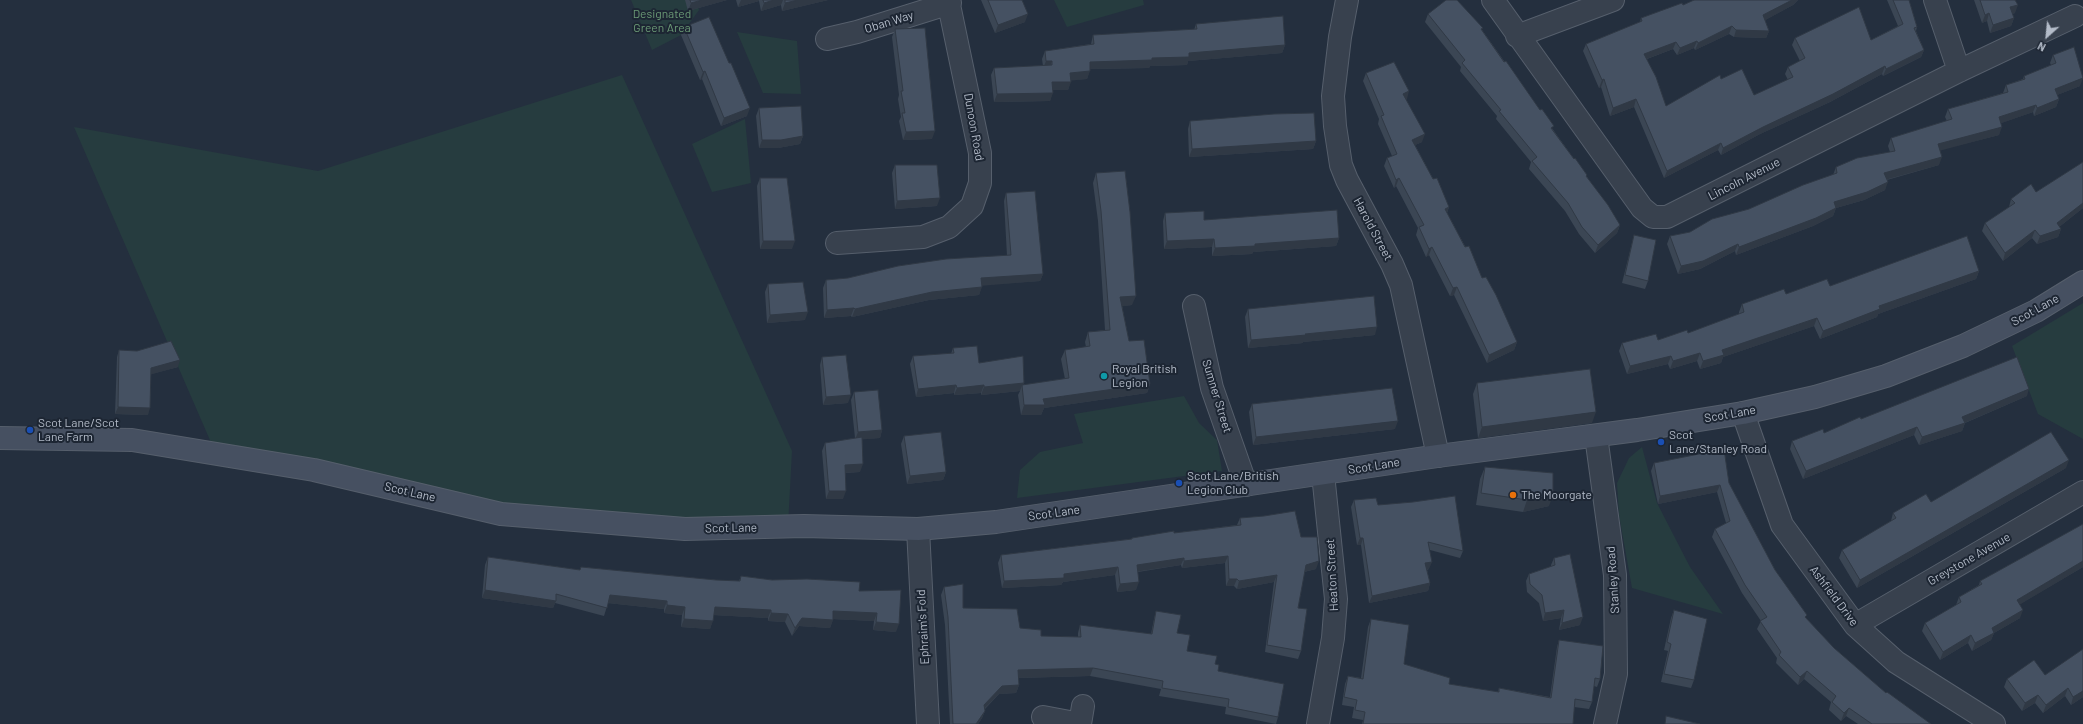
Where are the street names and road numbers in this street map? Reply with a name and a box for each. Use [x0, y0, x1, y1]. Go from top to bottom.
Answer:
street label: Oban Way [863, 8, 915, 36]
street label: Dunoon Road [961, 92, 987, 162]
street label: Lincoln Avenue [1706, 155, 1782, 203]
street label: Harold Street [1350, 195, 1396, 263]
street label: Scot Lane [2009, 291, 2061, 329]
street label: Sumner Street [1199, 358, 1235, 434]
street label: Scot Lane [1703, 402, 1757, 426]
street label: Scot Lane [1347, 455, 1401, 477]
street label: Scot Lane [383, 479, 437, 505]
street label: Scot Lane [1027, 502, 1081, 524]
street label: Scot Lane [705, 520, 757, 536]
street label: Greystone Avenue [1925, 530, 2013, 588]
street label: Heaton Street [1323, 538, 1341, 612]
street label: Stanley Road [1603, 546, 1623, 614]
street label: Ashfield Drive [1807, 563, 1861, 629]
street label: Ephraim's Fold [914, 589, 932, 665]

